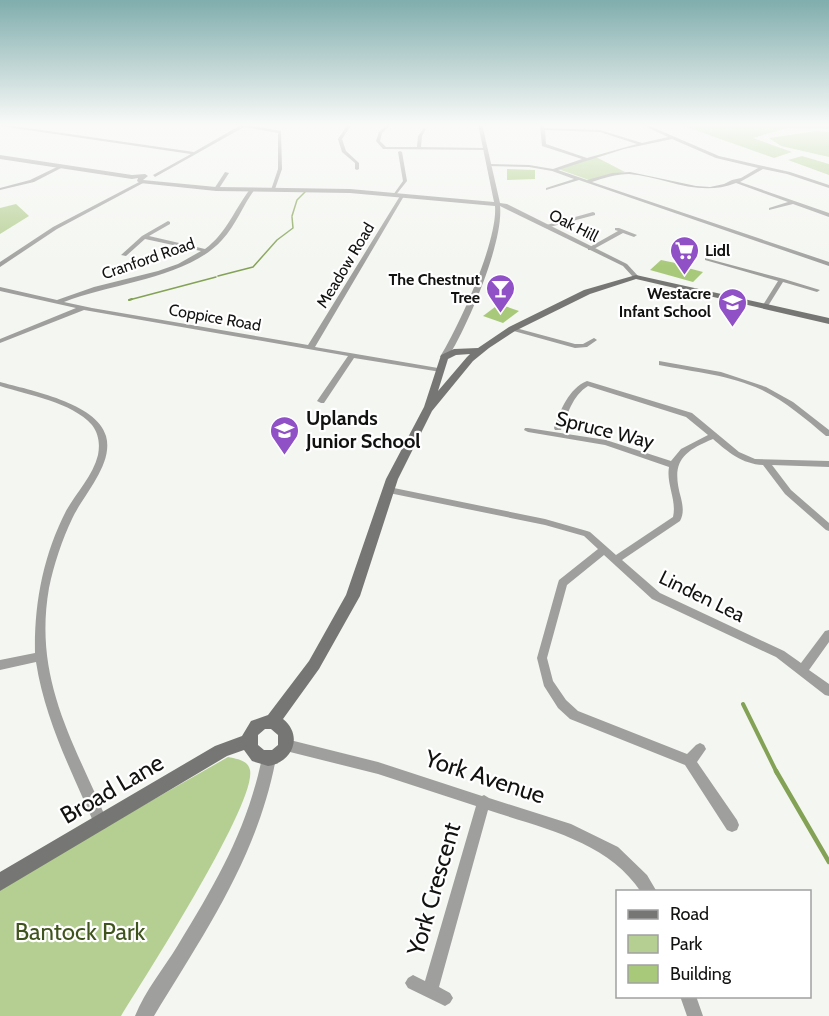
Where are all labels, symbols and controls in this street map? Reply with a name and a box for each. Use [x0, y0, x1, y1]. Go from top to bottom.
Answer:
street label: Oak Hill [546, 205, 602, 246]
street label: Meadow Road [313, 219, 378, 311]
street label: Cranford Road [99, 234, 197, 283]
supermarket icon: Lidl [668, 234, 700, 276]
place label: Lidl [705, 241, 730, 260]
place label: The Chestnut Tree [388, 270, 480, 307]
bar icon: The Chestnut Tree [485, 272, 517, 314]
place label: Westacre Infant School [619, 284, 711, 321]
school or university icon: Westacre Infant School [716, 286, 748, 328]
street label: Coppice Road [167, 300, 263, 335]
place label: Uplands Junior School [305, 406, 421, 453]
street label: Spruce Way [553, 406, 657, 454]
school or university icon: Uplands Junior School [269, 414, 301, 456]
street label: Linden Lea [655, 565, 749, 627]
street label: York Avenue [420, 743, 549, 810]
street label: Broad Lane [55, 747, 168, 830]
street label: York Crescent [400, 819, 466, 960]
legend [616, 890, 811, 998]
text: Road [670, 903, 709, 925]
park label: Bantock Park [15, 917, 146, 946]
text: Park [670, 933, 703, 955]
text: Building [670, 963, 732, 985]

